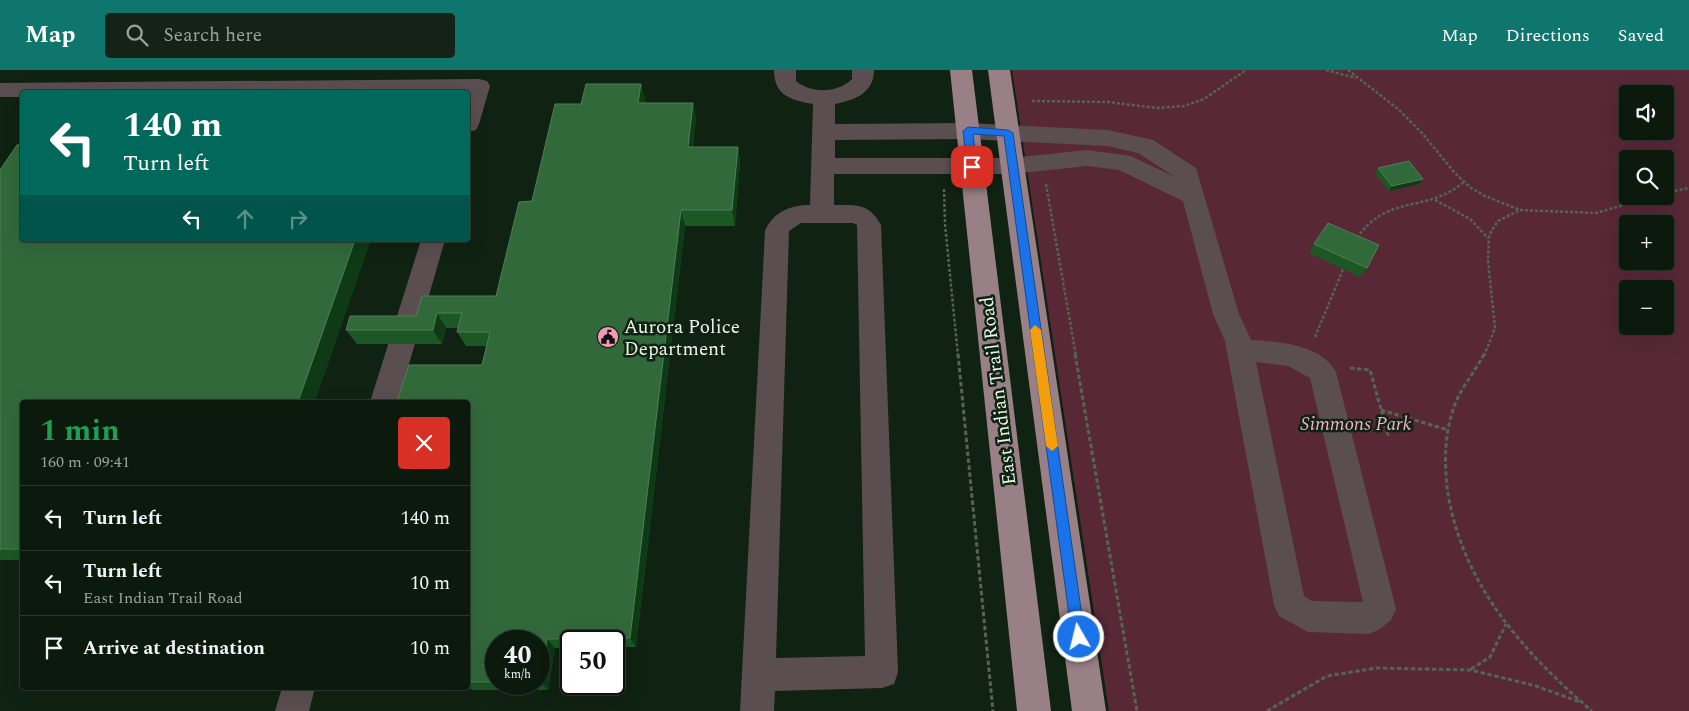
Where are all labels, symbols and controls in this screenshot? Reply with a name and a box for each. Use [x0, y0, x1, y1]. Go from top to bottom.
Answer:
search box [105, 13, 455, 58]
text: Map [25, 17, 75, 53]
icon: search [123, 21, 151, 49]
text: Search here [163, 21, 262, 50]
text: Map [1442, 22, 1478, 49]
text: Directions [1506, 22, 1590, 49]
text: Saved [1618, 22, 1664, 49]
map controls [1619, 85, 1674, 335]
button: sound [1619, 85, 1674, 140]
text: 140 m [123, 99, 222, 152]
icon: left [40, 110, 105, 175]
pin [951, 146, 993, 188]
text: Turn left [123, 147, 209, 180]
button: search [1619, 150, 1674, 205]
icon: arrive [958, 153, 986, 181]
icon: left [178, 205, 206, 233]
icon: ahead [231, 205, 259, 233]
icon: right [284, 205, 312, 233]
button: + [1619, 215, 1674, 270]
button: − [1619, 280, 1674, 335]
street label: East Indian Trail Road [973, 295, 1024, 487]
place label: Aurora Police Department [624, 313, 740, 364]
public building icon: Aurora Police Department [596, 325, 620, 349]
text: 1 min [40, 408, 120, 454]
park label: Simmons Park [1300, 410, 1412, 439]
button: close [398, 417, 450, 469]
text: 160 m · 09:41 [40, 450, 130, 474]
icon: left [40, 504, 68, 532]
text: Turn left [83, 504, 162, 533]
text: 140 m [400, 504, 450, 533]
text: Turn left [83, 557, 162, 586]
icon: left [40, 569, 68, 597]
text: 10 m [410, 569, 450, 598]
text: East Indian Trail Road [83, 586, 243, 610]
position arrow [1052, 610, 1104, 662]
speed limit sign: 50 [560, 630, 625, 695]
icon: arrive [40, 634, 68, 662]
text: Arrive at destination [83, 634, 265, 663]
text: 10 m [410, 634, 450, 663]
text: 40 [503, 637, 532, 675]
text: km/h [504, 665, 531, 684]

